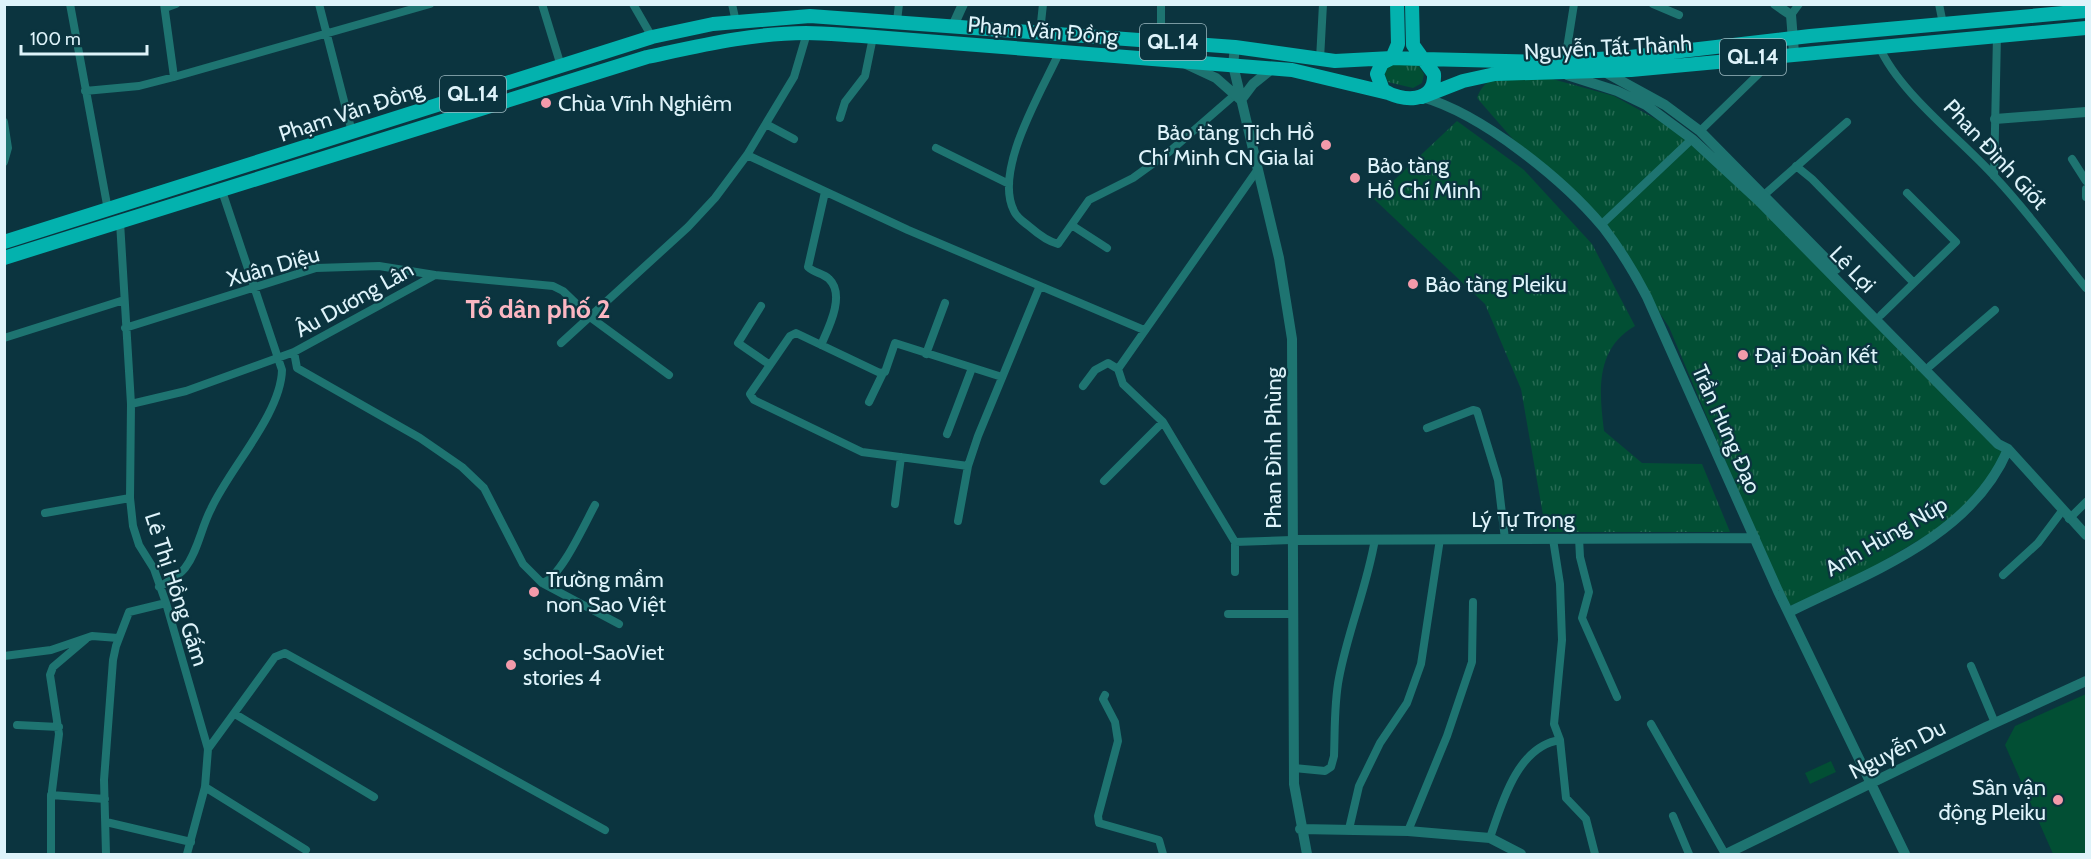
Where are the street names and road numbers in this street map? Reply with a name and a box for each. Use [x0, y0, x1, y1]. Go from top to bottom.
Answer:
street label: Phạm Văn Đồng [967, 10, 1120, 51]
road number: QL.14 [1140, 24, 1206, 60]
street label: Nguyễn Tất Thành [1523, 30, 1693, 65]
road number: QL.14 [1720, 39, 1786, 75]
street label: Phạm Văn Đồng [275, 75, 428, 148]
road number: QL.14 [440, 76, 506, 112]
street label: Phan Đình Giót [1938, 94, 2054, 215]
street label: Xuân Diệu [224, 240, 323, 293]
street label: Lê Lợi [1824, 240, 1881, 298]
street label: Âu Dương Lân [290, 256, 418, 343]
street label: Trần Hưng Đạo [1686, 361, 1767, 498]
street label: Phan Đình Phùng [1260, 366, 1287, 529]
street label: Anh Hùng Núp [1820, 491, 1952, 582]
street label: Lý Tự Trọng [1471, 506, 1576, 533]
street label: Lê Thị Hồng Gấm [139, 509, 214, 670]
street label: Nguyễn Du [1845, 714, 1950, 785]

